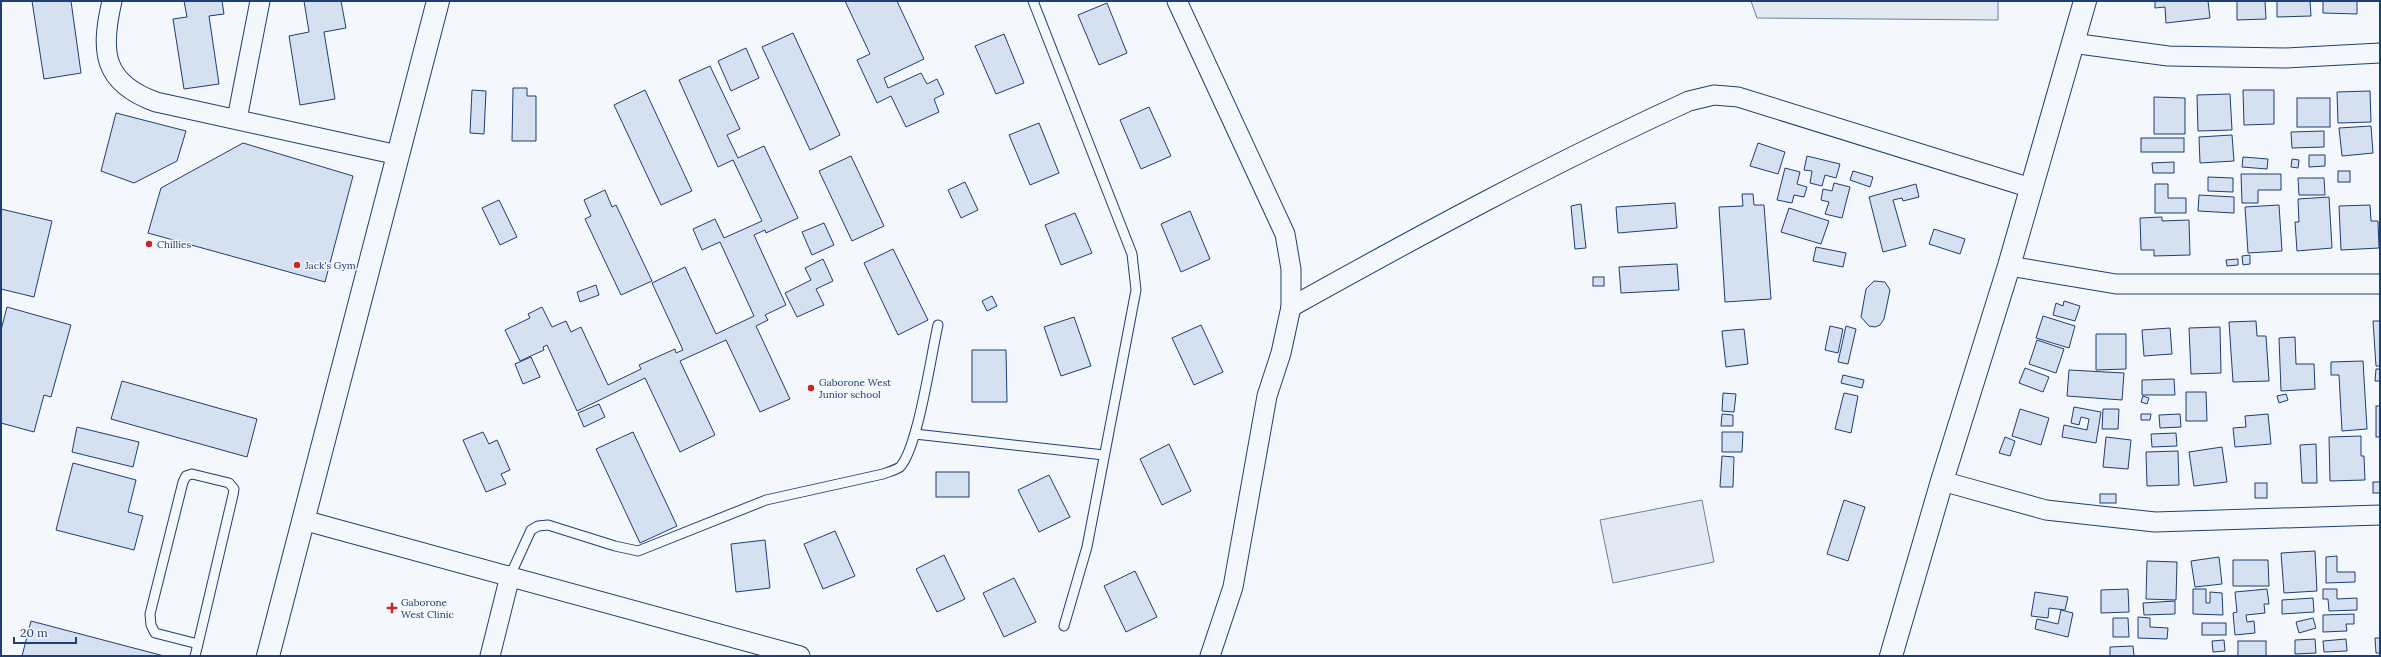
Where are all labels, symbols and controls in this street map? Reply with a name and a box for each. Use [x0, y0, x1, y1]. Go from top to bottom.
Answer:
place label: Chillies [157, 238, 191, 251]
marker: Chillies [144, 239, 154, 249]
place label: Jack's Gym [304, 259, 356, 272]
marker: Jack's Gym [292, 260, 302, 270]
place label: Gaborone West Junior school [818, 376, 891, 401]
marker: Gaborone West Junior school [806, 383, 816, 393]
place label: Gaborone West Clinic [401, 596, 454, 621]
marker: Gaborone West Clinic [386, 602, 398, 614]
scale bar [14, 619, 76, 645]
text: 20 m [20, 625, 48, 640]

